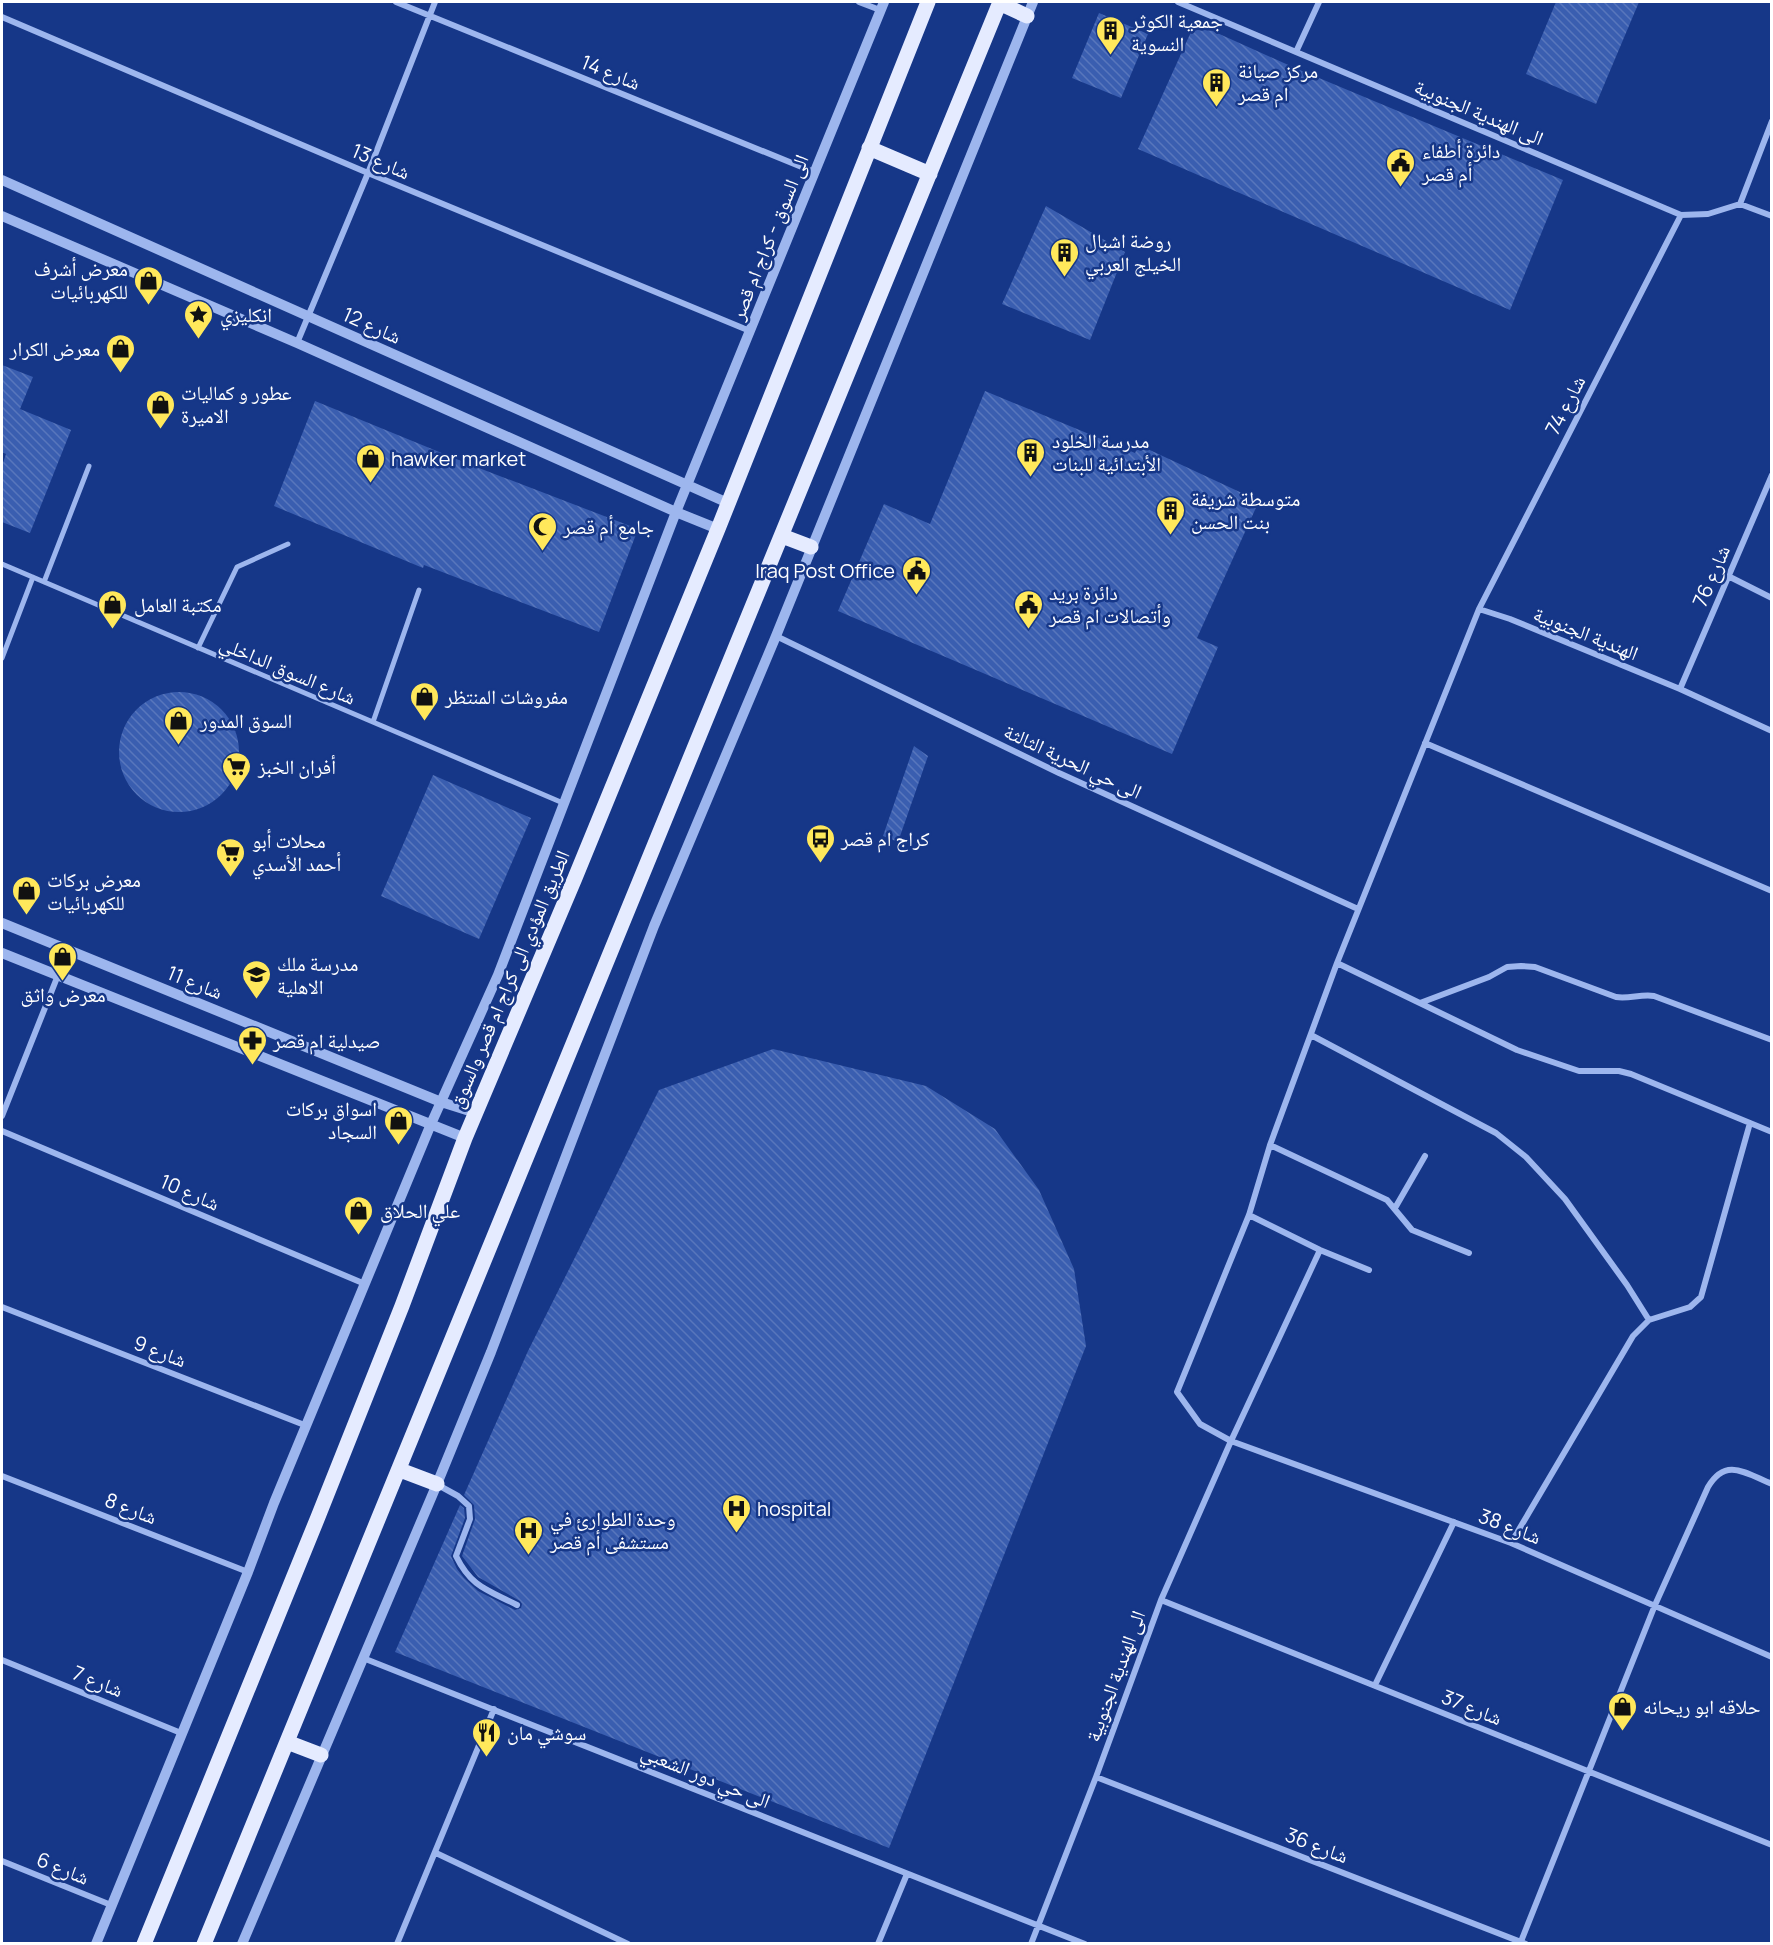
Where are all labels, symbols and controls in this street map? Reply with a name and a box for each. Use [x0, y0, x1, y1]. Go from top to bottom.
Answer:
place label: جمعية الكوثر النسوية [1130, 7, 1223, 57]
building icon: جمعية الكوثر النسوية [1094, 15, 1126, 57]
street label: شارع 14 [577, 48, 645, 96]
place label: مركز صيانة ام قصر [1237, 57, 1318, 108]
building icon: مركز صيانة ام قصر [1201, 66, 1233, 108]
street label: الى الهندية الجنوبية [1410, 73, 1548, 151]
street label: شارع 13 [348, 137, 414, 185]
place label: دائرة أطفاء أم قصر [1421, 137, 1500, 188]
public building icon: دائرة أطفاء أم قصر [1385, 146, 1417, 188]
street label: الى السوق - كراج ام قصر [723, 150, 815, 325]
place label: روضة اشبال الخيلج العربي [1085, 227, 1181, 280]
building icon: روضة اشبال الخيلج العربي [1048, 236, 1080, 278]
place label: معرض أشرف للكهربائيات [34, 255, 128, 305]
shop icon: معرض أشرف للكهربائيات [133, 264, 165, 306]
place icon: انكليزي [183, 298, 215, 340]
street label: شارع 12 [339, 300, 405, 350]
place label: انكليزي [220, 301, 272, 331]
shop icon: معرض الكرار [105, 332, 137, 374]
place label: معرض الكرار [9, 335, 100, 362]
street label: شارع 74 [1539, 371, 1591, 439]
place label: عطور و كماليات الاميرة [181, 379, 292, 429]
shop icon: عطور و كماليات الاميرة [144, 388, 176, 430]
place label: مدرسة الخلود الأبتدائية للبنات [1052, 427, 1161, 477]
building icon: مدرسة الخلود الأبتدائية للبنات [1015, 436, 1047, 478]
shop icon: hawker market [354, 442, 386, 484]
place label: hawker market [391, 445, 526, 472]
place label: متوسطة شريفة بنت الحسن [1191, 485, 1300, 535]
building icon: متوسطة شريفة بنت الحسن [1154, 494, 1186, 536]
mosque icon: جامع أم قصر [526, 510, 558, 552]
place label: جامع أم قصر [562, 513, 654, 541]
street label: شارع 76 [1686, 541, 1736, 611]
public building icon: Iraq Post Office [900, 554, 932, 596]
place label: Iraq Post Office [755, 557, 895, 584]
place label: دائرة بريد وأتصالات ام قصر [1048, 579, 1171, 630]
shop icon: مكتبة العامل [97, 588, 129, 630]
public building icon: دائرة بريد وأتصالات ام قصر [1012, 588, 1044, 630]
place label: مكتبة العامل [134, 591, 222, 618]
street label: الهندية الجنوبية [1529, 600, 1643, 666]
street label: شارع السوق الداخلي [215, 629, 360, 714]
shop icon: مفروشات المنتظر [408, 680, 440, 722]
place label: مفروشات المنتظر [444, 683, 568, 710]
shop icon: السوق المدور [163, 704, 195, 746]
place label: السوق المدور [199, 707, 292, 734]
street label: الى حي الحرية الثالثة [998, 717, 1146, 808]
supermarket icon: أفران الخبز [221, 750, 253, 792]
place label: أفران الخبز [257, 753, 336, 780]
bus stop icon: كراج ام قصر [804, 822, 836, 864]
place label: كراج ام قصر [840, 825, 929, 853]
place label: محلات أبو أحمد الأسدي [252, 827, 341, 880]
supermarket icon: محلات أبو أحمد الأسدي [215, 836, 247, 878]
street label: الطريق المؤدي الى كراج ام قصر والسوق [442, 846, 579, 1113]
place label: معرض بركات للكهربائيات [47, 866, 141, 916]
shop icon: معرض بركات للكهربائيات [10, 874, 42, 916]
shop icon: معرض واثق [47, 940, 79, 982]
place label: مدرسة ملك الاهلية [277, 950, 358, 1000]
school or university icon: مدرسة ملك الاهلية [240, 958, 272, 1000]
street label: شارع 11 [163, 959, 227, 1005]
place label: معرض واثق [20, 981, 106, 1008]
pharmacy icon: صيدلية ام قصر [236, 1024, 268, 1066]
place label: صيدلية ام قصر [272, 1027, 380, 1055]
place label: اسواق بركات السجاد [286, 1095, 377, 1145]
shop icon: اسواق بركات السجاد [382, 1104, 414, 1146]
street label: شارع 10 [156, 1167, 224, 1217]
shop icon: علي الحلاق [343, 1194, 375, 1236]
place label: علي الحلاق [380, 1197, 460, 1227]
street label: شارع 9 [130, 1329, 190, 1373]
street label: شارع 8 [101, 1486, 161, 1530]
hospital icon: hospital [720, 1492, 752, 1534]
place label: hospital [757, 1495, 831, 1522]
street label: شارع 38 [1475, 1502, 1545, 1550]
place label: وحدة الطوارئ في مستشفى أم قصر [549, 1505, 676, 1556]
hospital icon: وحدة الطوارئ في مستشفى أم قصر [513, 1514, 545, 1556]
street label: الى الهندية الجنوبية [1079, 1607, 1151, 1745]
street label: شارع 7 [69, 1659, 127, 1703]
street label: شارع 37 [1438, 1683, 1506, 1731]
shop icon: حلاقه ابو ريحانه [1606, 1690, 1638, 1732]
place label: حلاقه ابو ريحانه [1643, 1693, 1761, 1720]
restaurant icon: سوشي مان [470, 1716, 502, 1758]
place label: سوشي مان [507, 1719, 586, 1749]
street label: الى حي دور الشعبي [636, 1738, 774, 1817]
street label: شارع 36 [1282, 1821, 1352, 1869]
street label: شارع 6 [33, 1845, 93, 1891]

